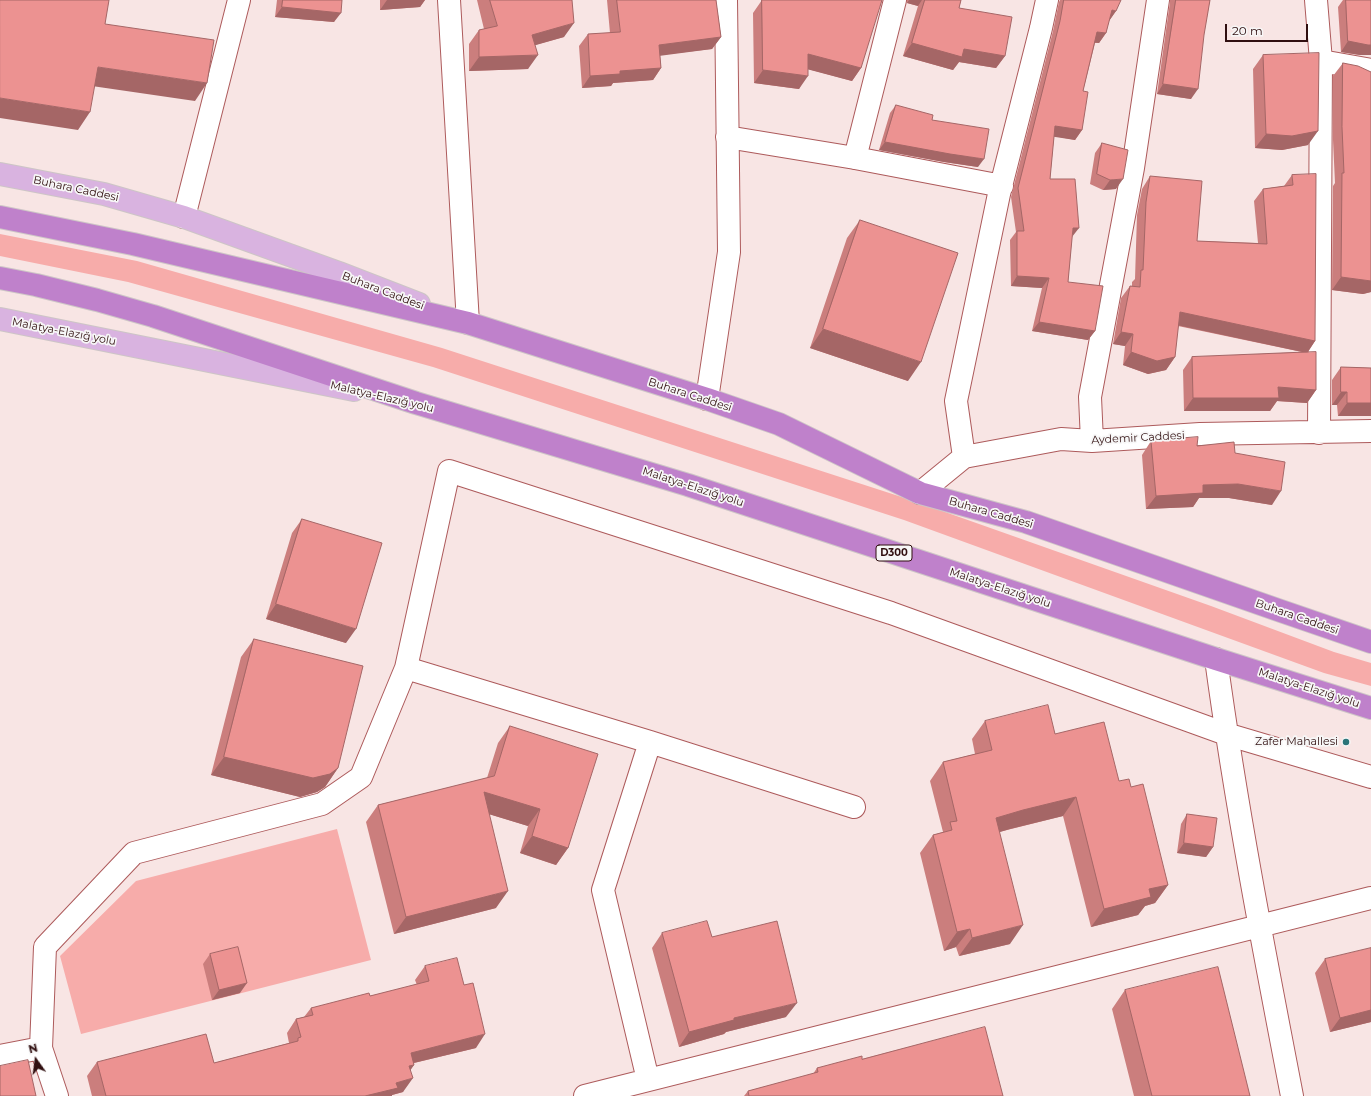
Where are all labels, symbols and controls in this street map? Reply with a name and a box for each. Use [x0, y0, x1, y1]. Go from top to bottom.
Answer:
scale bar [1227, 16, 1310, 42]
text: 20 m [1232, 23, 1263, 38]
street label: Buhara Caddesi [32, 173, 120, 205]
street label: Buhara Caddesi [340, 269, 426, 313]
street label: Malatya-Elazığ yolu [11, 315, 117, 349]
street label: Buhara Caddesi [647, 375, 733, 415]
street label: Malatya-Elazığ yolu [329, 379, 435, 415]
street label: Aydemir Caddesi [1091, 429, 1185, 447]
street label: Malatya-Elazığ yolu [641, 464, 745, 510]
street label: Buhara Caddesi [947, 495, 1035, 531]
road number: D300 [876, 545, 912, 561]
street label: Malatya-Elazığ yolu [948, 565, 1052, 611]
street label: Buhara Caddesi [1254, 597, 1340, 637]
street label: Malatya-Elazığ yolu [1257, 665, 1361, 711]
place label: Zafer Mahallesi [1255, 735, 1338, 749]
marker: Zafer Mahallesi [1341, 737, 1351, 747]
north arrow [16, 1040, 56, 1080]
text: N [27, 1040, 39, 1056]

